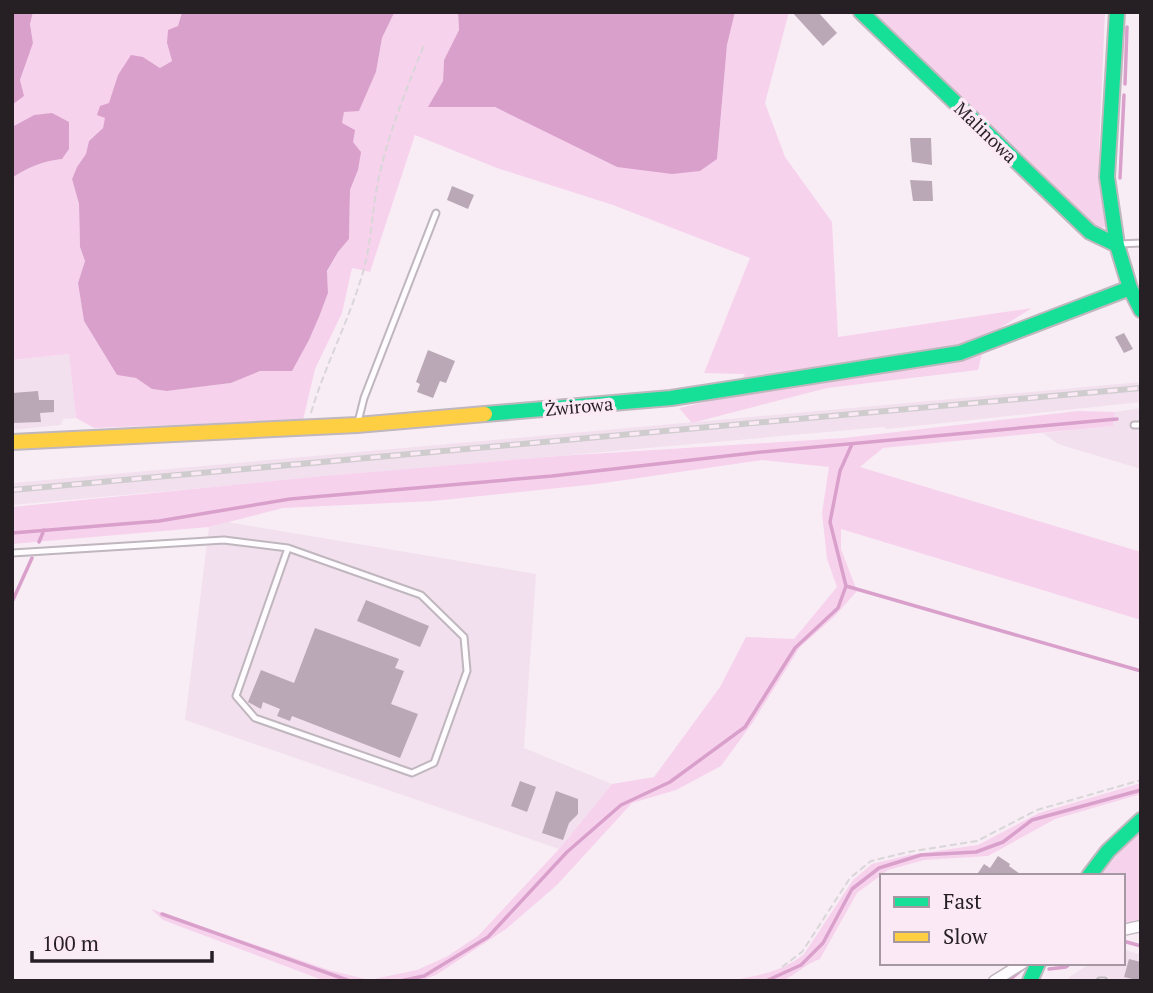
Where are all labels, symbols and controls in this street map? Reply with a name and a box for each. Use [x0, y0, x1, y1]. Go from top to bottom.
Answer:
street label: Malinowa [950, 96, 1022, 168]
street label: Żwirowa [544, 391, 614, 421]
legend [880, 874, 1125, 965]
text: Fast [943, 887, 982, 915]
scale bar [32, 920, 212, 964]
text: Slow [943, 922, 988, 950]
text: 100 m [42, 929, 99, 957]

